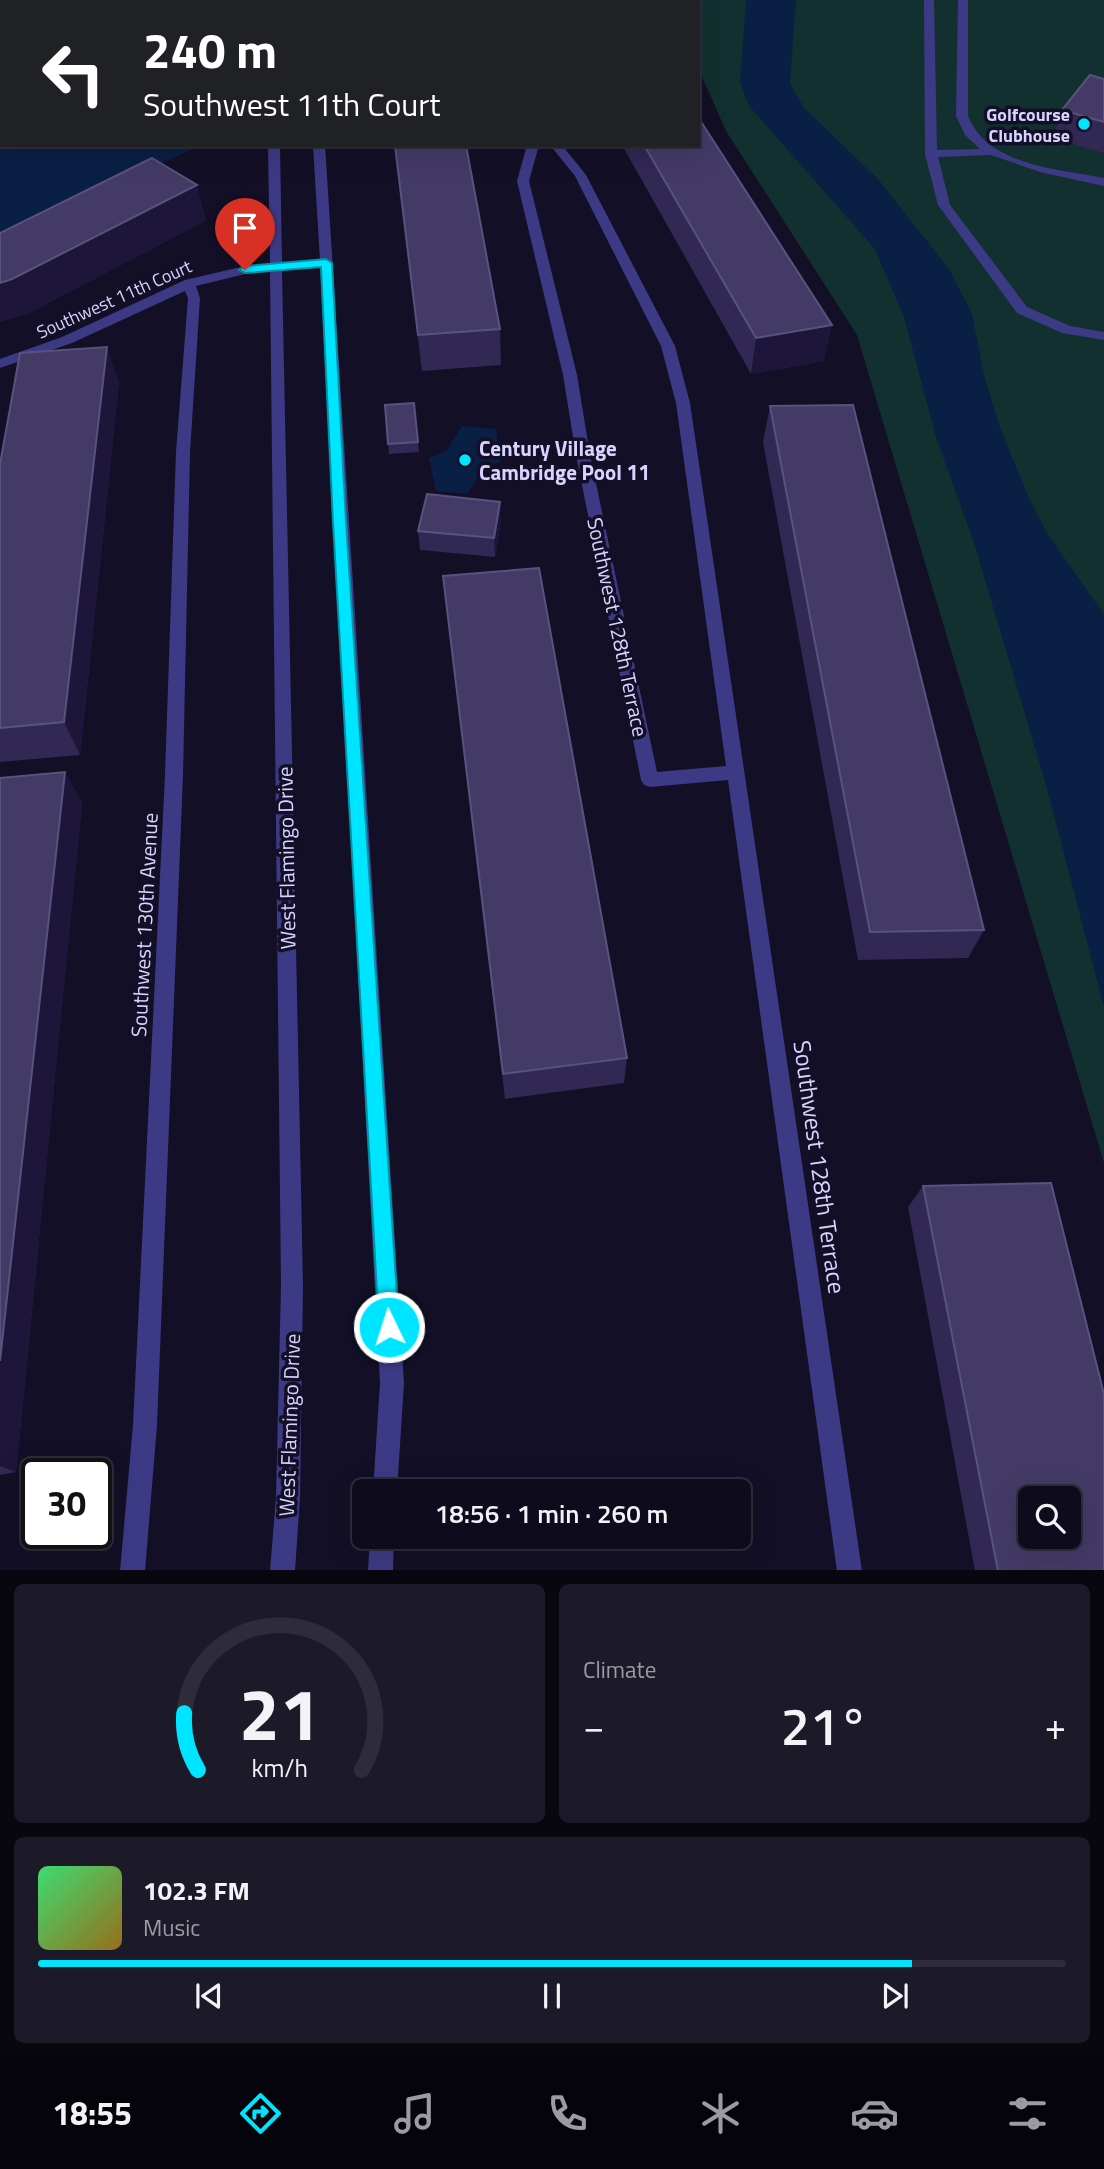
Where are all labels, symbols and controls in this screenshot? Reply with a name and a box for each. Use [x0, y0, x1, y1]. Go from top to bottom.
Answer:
text: 240 m [143, 12, 277, 87]
icon: left [28, 28, 119, 119]
text: Southwest 11th Court [143, 80, 441, 128]
place label: Golfcourse Clubhouse [986, 101, 1070, 149]
marker: Golfcourse Clubhouse [1076, 116, 1092, 132]
pin [215, 198, 275, 270]
icon: arrive [226, 209, 264, 247]
street label: Southwest 11th Court [32, 252, 197, 345]
place label: Century Village Cambridge Pool 11 [479, 432, 650, 488]
marker: Century Village Cambridge Pool 11 [457, 452, 473, 468]
street label: Southwest 128th Terrace [579, 514, 657, 740]
street label: West Flamingo Drive [268, 766, 304, 950]
street label: Southwest 130th Avenue [122, 812, 166, 1038]
street label: Southwest 128th Terrace [784, 1038, 856, 1296]
position arrow [352, 1290, 426, 1364]
street label: West Flamingo Drive [270, 1333, 308, 1517]
speed limit sign: 30 [21, 1458, 112, 1549]
map controls [1018, 1486, 1081, 1549]
button: search [1018, 1486, 1081, 1549]
text: 18:56 · 1 min · 260 m [435, 1494, 668, 1533]
text: Climate [583, 1652, 656, 1687]
text: 21 [239, 1658, 320, 1768]
text: 21° [781, 1686, 868, 1765]
text: − [583, 1697, 604, 1755]
text: + [1045, 1697, 1066, 1755]
text: km/h [251, 1748, 308, 1786]
text: 102.3 FM [143, 1871, 250, 1910]
text: Music [143, 1910, 200, 1945]
icon: previous [190, 1977, 228, 2015]
icon: pause [533, 1977, 571, 2015]
icon: next [876, 1977, 914, 2015]
text: 18:55 [52, 2089, 132, 2137]
icon: directions [236, 2089, 285, 2138]
icon: music [390, 2089, 439, 2138]
icon: phone [543, 2089, 592, 2138]
icon: climate [696, 2089, 745, 2138]
icon: car [850, 2089, 899, 2138]
icon: filters [1003, 2089, 1052, 2138]

